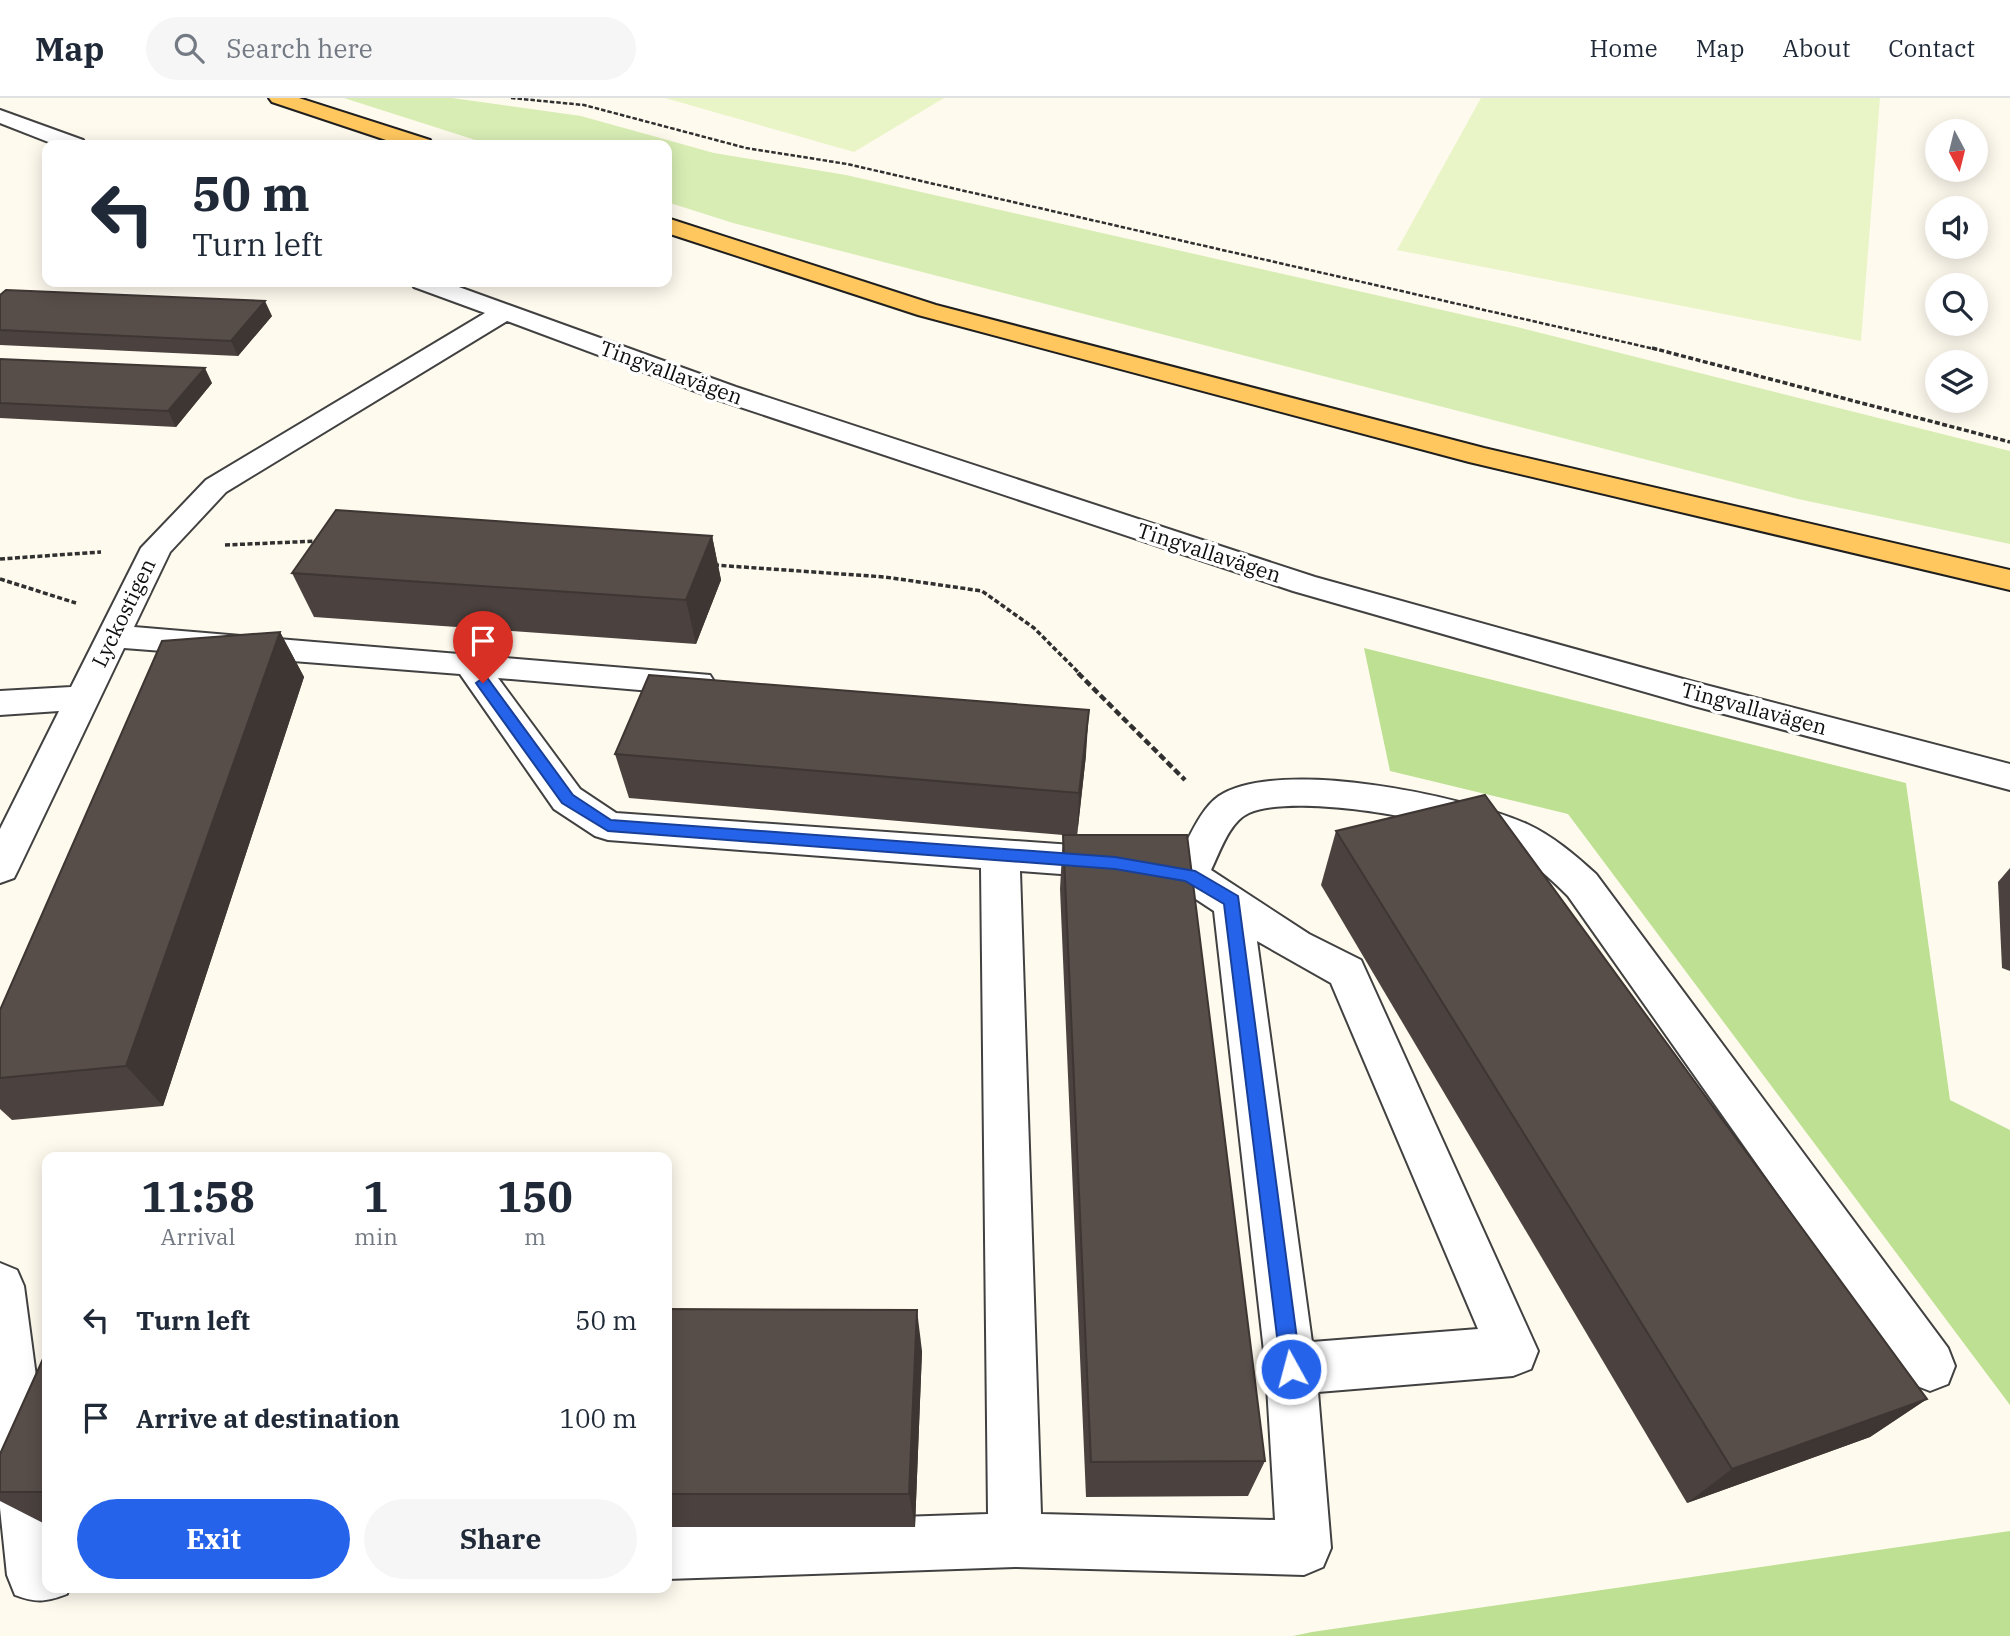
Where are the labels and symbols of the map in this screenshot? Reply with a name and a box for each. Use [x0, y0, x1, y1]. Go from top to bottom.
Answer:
north arrow [1925, 119, 1988, 182]
street label: Tingvallavägen [596, 333, 747, 411]
street label: Tingvallavägen [1134, 516, 1285, 589]
street label: Lyckostigen [85, 554, 161, 672]
pin [453, 611, 513, 683]
street label: Tingvallavägen [1678, 675, 1830, 741]
position arrow [1254, 1332, 1328, 1406]

